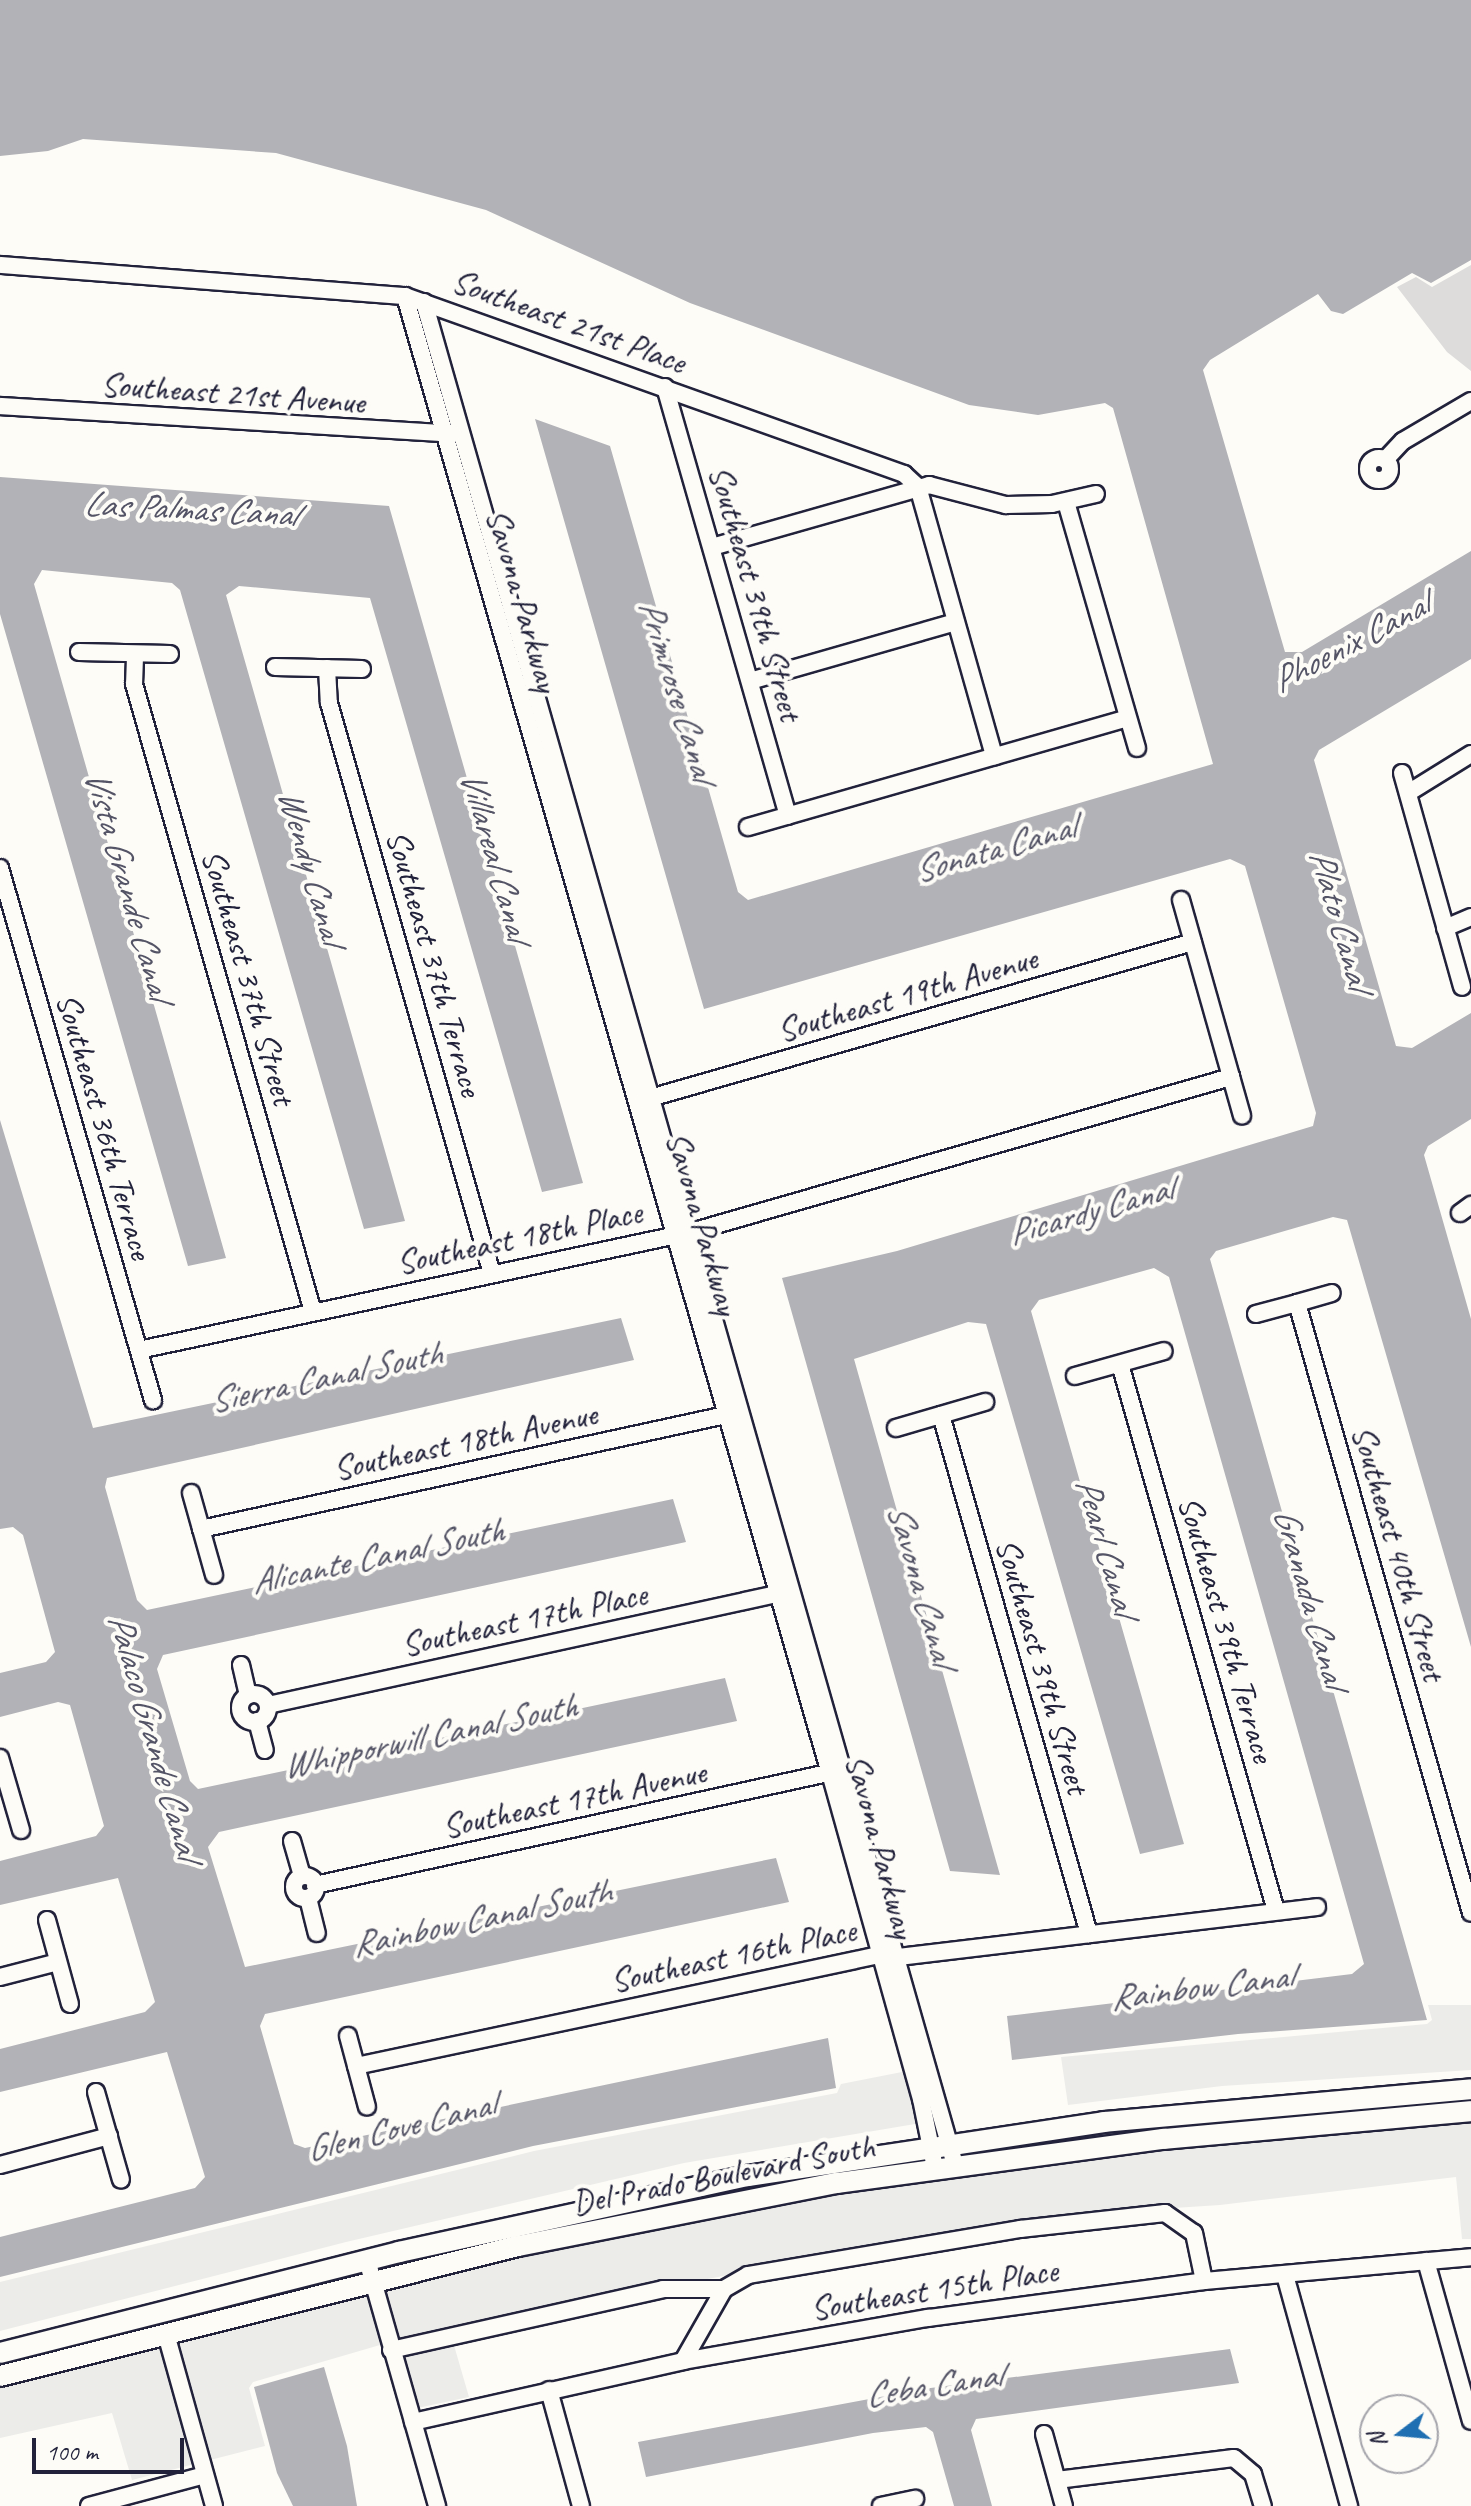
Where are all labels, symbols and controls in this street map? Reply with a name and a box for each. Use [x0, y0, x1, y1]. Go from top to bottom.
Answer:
street label: Southeast 21st Place [447, 260, 691, 382]
street label: Southeast 21st Avenue [100, 363, 366, 423]
street label: Southeast 39th Street [700, 460, 812, 726]
water label: Las Palmas Canal [81, 482, 299, 536]
street label: Savona Parkway [478, 504, 568, 696]
water label: Phoenix Canal [1264, 584, 1436, 702]
water label: Primrose Canal [629, 595, 725, 785]
water label: Vista Grande Canal [74, 764, 182, 1004]
water label: Villareal Canal [450, 765, 540, 945]
water label: Wendy Canal [268, 784, 354, 948]
water label: Sonata Canal [909, 805, 1079, 893]
street label: Southeast 37th Terrace [377, 825, 493, 1101]
street label: Southeast 37th Street [193, 844, 305, 1110]
water label: Plato Canal [1300, 845, 1380, 993]
street label: Southeast 19th Avenue [773, 937, 1041, 1051]
street label: Southeast 36th Terrace [47, 988, 163, 1264]
street label: Savona Parkway [658, 1127, 748, 1319]
water label: Picardy Canal [1003, 1167, 1177, 1255]
street label: Southeast 18th Place [393, 1191, 645, 1283]
water label: Sierra Canal South [205, 1331, 445, 1423]
street label: Southeast 18th Avenue [330, 1393, 600, 1489]
street label: Southeast 40th Street [1343, 1420, 1455, 1686]
water label: Pearl Canal [1066, 1473, 1146, 1619]
street label: Southeast 39th Terrace [1169, 1491, 1285, 1767]
water label: Savona Canal [877, 1498, 965, 1670]
water label: Granada Canal [1264, 1503, 1356, 1691]
water label: Alicante Canal South [247, 1508, 507, 1604]
street label: Southeast 39th Street [987, 1533, 1099, 1799]
street label: Southeast 17th Place [398, 1573, 650, 1665]
water label: Palaco Grande Canal [99, 1609, 209, 1863]
water label: Whipporwill Canal South [278, 1684, 580, 1788]
street label: Savona Parkway [837, 1750, 925, 1942]
street label: Southeast 17th Avenue [439, 1751, 709, 1847]
water label: Rainbow Canal South [348, 1870, 614, 1966]
street label: Southeast 16th Place [607, 1909, 859, 2001]
water label: Rainbow Canal [1108, 1954, 1294, 2020]
water label: Glen Cove Canal [302, 2083, 498, 2171]
street label: Del Prado Boulevard South [568, 2125, 878, 2223]
street label: Southeast 15th Place [808, 2249, 1060, 2329]
water label: Ceba Canal [862, 2353, 1004, 2417]
north arrow [1359, 2394, 1439, 2474]
scale bar [36, 2422, 188, 2472]
text: N [1363, 2430, 1393, 2450]
text: 100 m [46, 2437, 98, 2467]

